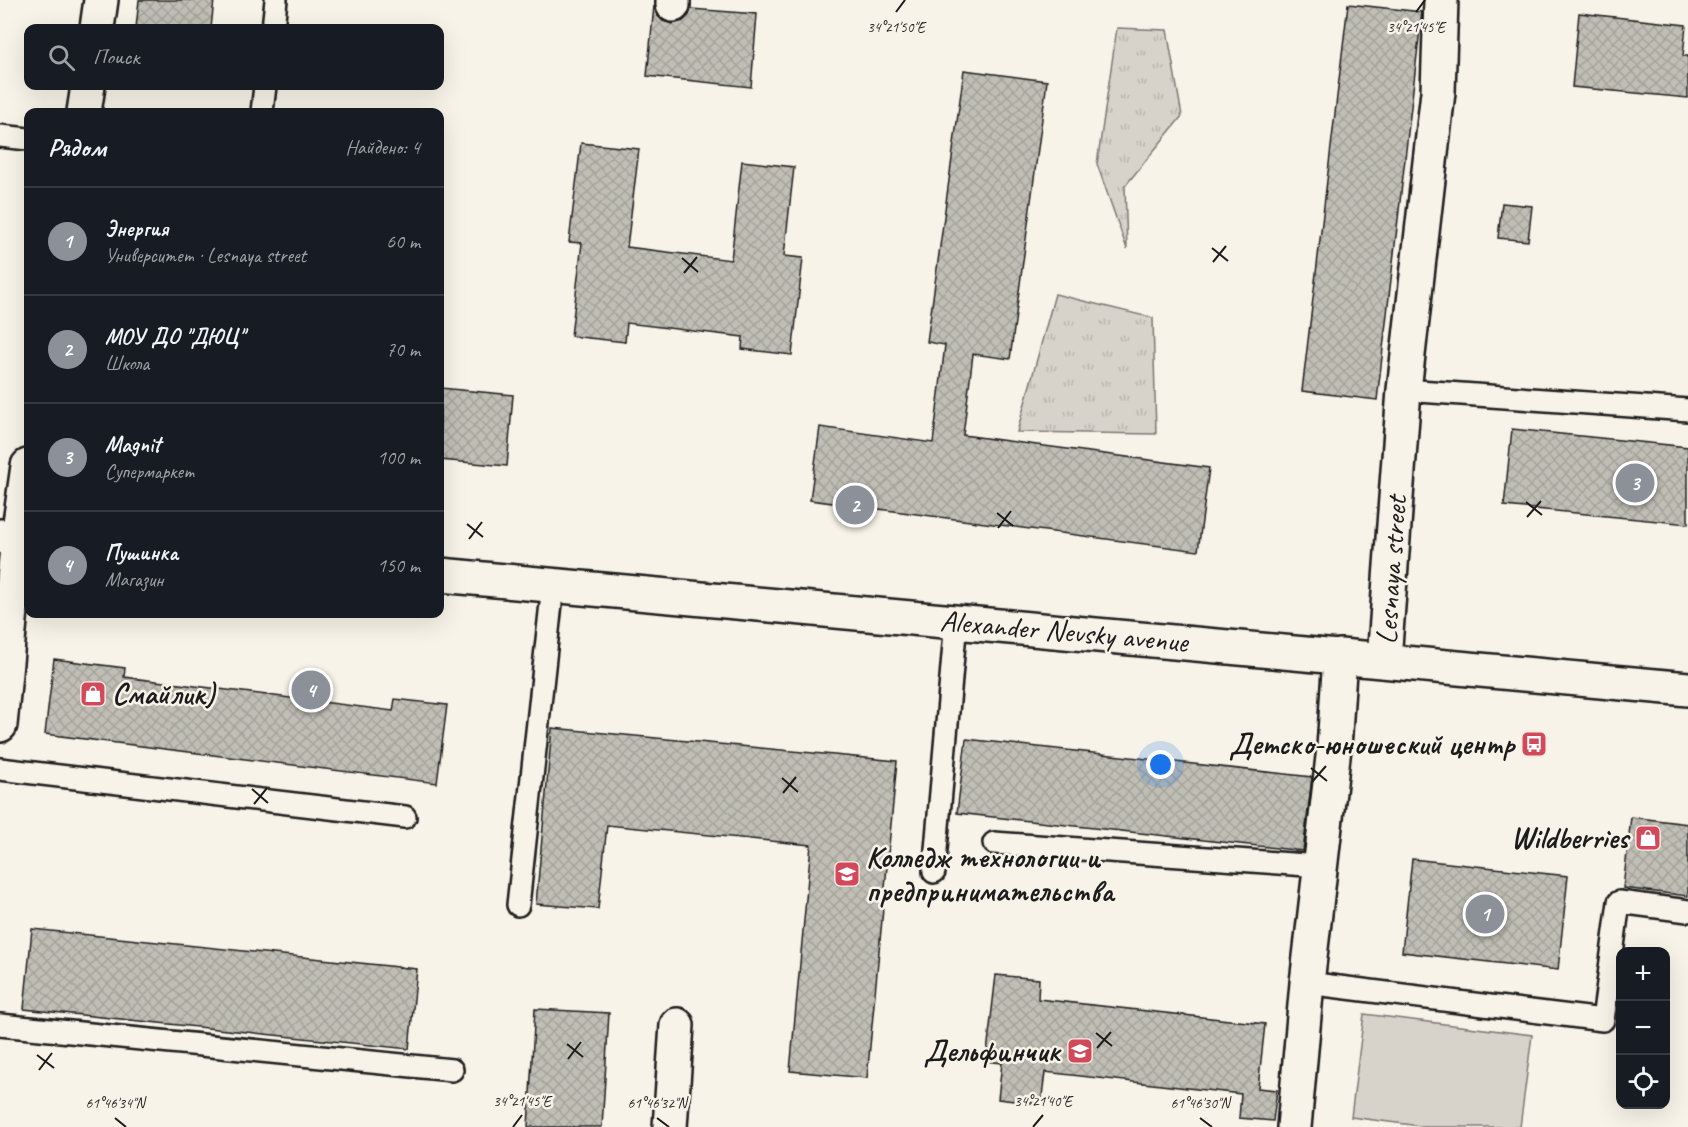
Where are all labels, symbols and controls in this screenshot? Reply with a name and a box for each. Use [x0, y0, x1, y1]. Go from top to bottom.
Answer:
text: 34°21'50"E [867, 18, 927, 37]
text: 34°21'45"E [1387, 18, 1447, 37]
search box [24, 24, 444, 90]
icon: search [45, 41, 78, 74]
text: Поиск [93, 43, 139, 71]
text: Рядом [48, 131, 106, 164]
text: Найдено: 4 [345, 135, 420, 160]
text: Энергия [105, 215, 168, 243]
text: 1 [63, 229, 72, 254]
text: 60 m [386, 229, 420, 254]
text: Университет · Lesnaya street [105, 243, 306, 268]
text: МОУ ДО "ДЮЦ" [105, 323, 244, 351]
text: 2 [63, 337, 72, 362]
text: 70 m [386, 337, 420, 362]
text: Школа [105, 351, 149, 376]
text: Magnit [105, 431, 161, 459]
text: 3 [63, 445, 72, 470]
text: 100 m [377, 445, 420, 470]
text: Супермаркет [105, 459, 194, 484]
pin: 3 [1616, 460, 1654, 506]
pin: 2 [836, 482, 874, 528]
street label: Lesnaya street [1367, 492, 1415, 645]
text: Пушинка [105, 539, 178, 567]
text: 4 [63, 553, 72, 578]
text: 150 m [377, 553, 420, 578]
text: Магазин [105, 567, 163, 592]
street label: Alexander Nevsky avenue [939, 601, 1191, 661]
pin: 4 [292, 668, 330, 712]
place label: Смайлик) [112, 675, 217, 713]
shop icon: Смайлик) [78, 679, 108, 709]
place label: Детско-юношеский центр [1229, 725, 1517, 763]
bus stop icon: Детско-юношеский центр [1519, 729, 1549, 759]
your location [1146, 750, 1175, 779]
place label: Wildberries [1511, 819, 1631, 857]
shop icon: Wildberries [1633, 823, 1663, 853]
place label: Колледж технологии и предпринимательства [866, 838, 1116, 910]
school or university icon: Колледж технологии и предпринимательства [832, 859, 862, 889]
pin: 1 [1466, 892, 1504, 936]
map controls [1616, 947, 1670, 1109]
button: + [1616, 947, 1670, 1001]
button: − [1616, 1001, 1670, 1055]
place label: Дельфинчик [924, 1032, 1061, 1070]
school or university icon: Дельфинчик [1065, 1036, 1095, 1066]
button: locate [1616, 1055, 1670, 1109]
text: 34°21'45"E [493, 1092, 553, 1111]
text: 34°21'40"E [1014, 1092, 1074, 1111]
text: 61°46'34"N [85, 1094, 148, 1113]
text: 61°46'32"N [627, 1094, 690, 1113]
text: 61°46'30"N [1170, 1094, 1233, 1113]

